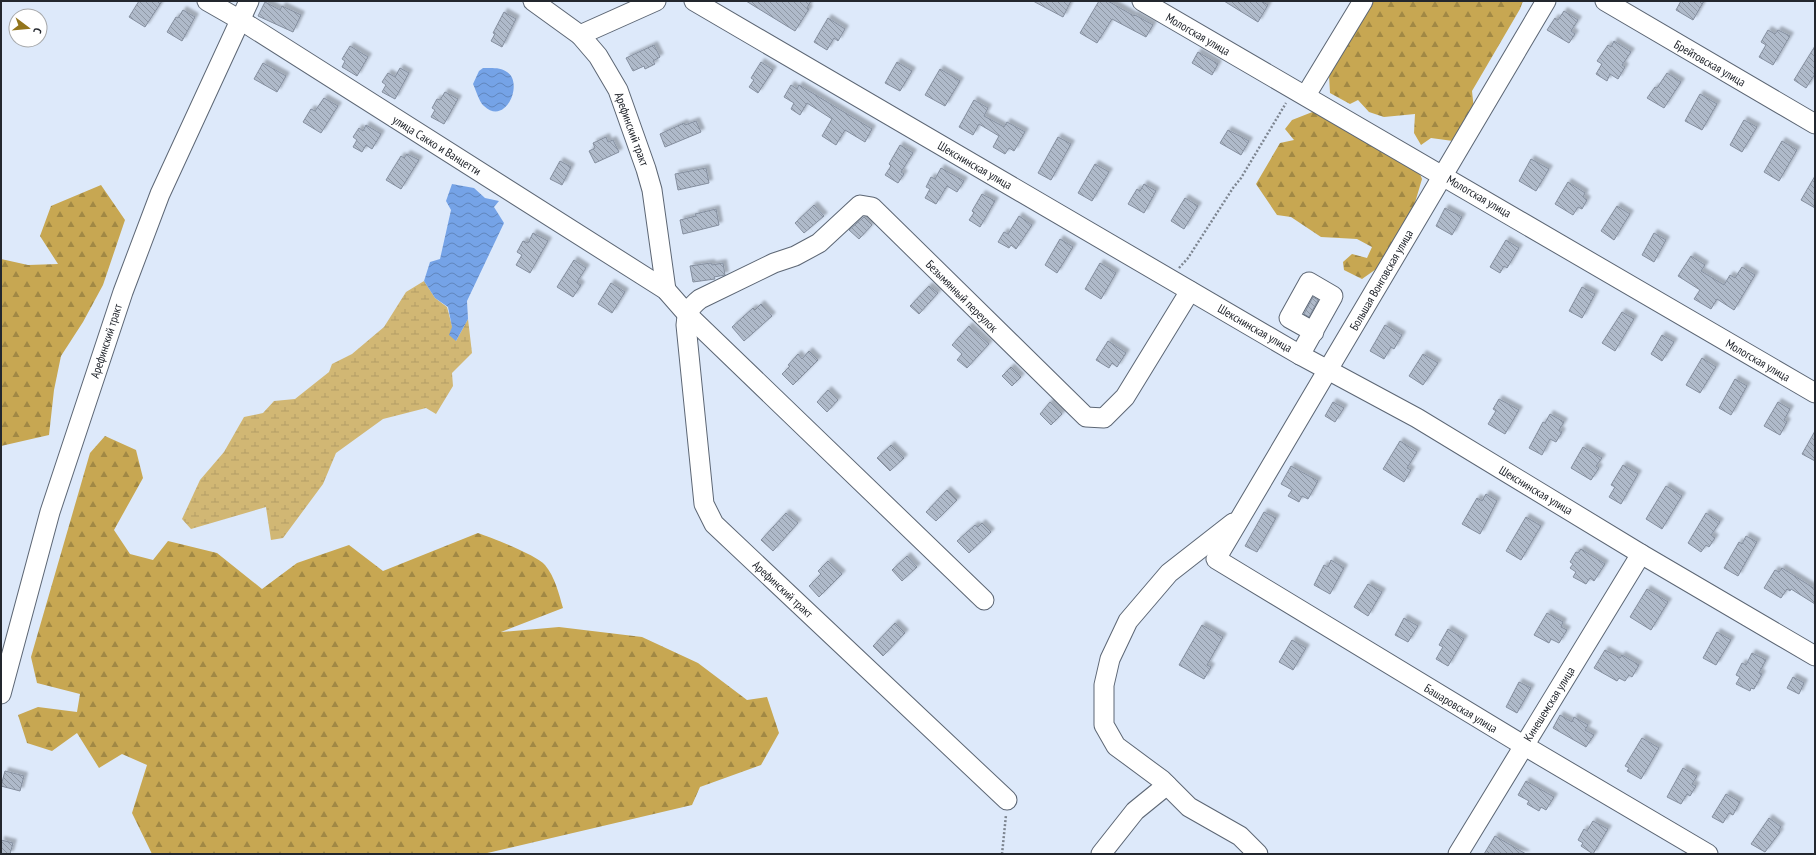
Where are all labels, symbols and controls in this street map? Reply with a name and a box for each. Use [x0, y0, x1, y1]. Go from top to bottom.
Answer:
north arrow [8, 8, 48, 48]
street label: Мологская улица [1163, 10, 1233, 59]
text: С [30, 26, 45, 35]
street label: Брейтовская улица [1672, 37, 1749, 90]
street label: Арефинский тракт [612, 90, 652, 168]
street label: улица Сакко и Ванцетти [390, 112, 484, 178]
street label: Шекснинская улица [935, 138, 1015, 192]
street label: Мологская улица [1444, 172, 1514, 221]
street label: Большая Вонговская улица [1346, 227, 1416, 333]
street label: Безымянный переулок [923, 257, 1001, 335]
street label: Шекснинская улица [1215, 301, 1295, 355]
street label: Арефинский тракт [87, 302, 125, 380]
street label: Мологская улица [1723, 336, 1793, 385]
street label: Шекснинская улица [1496, 462, 1576, 518]
street label: Арефинский тракт [750, 557, 816, 621]
street label: Кинешемская улица [1520, 664, 1578, 744]
street label: Башаровская улица [1422, 680, 1501, 736]

